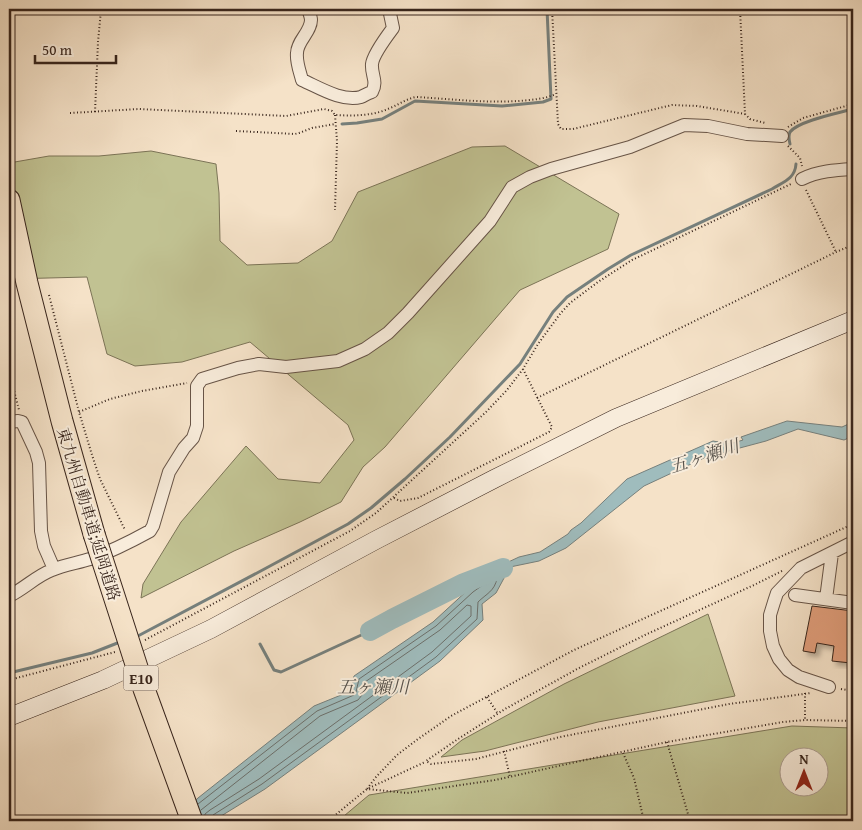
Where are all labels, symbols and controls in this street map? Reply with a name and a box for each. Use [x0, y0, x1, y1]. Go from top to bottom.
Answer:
scale bar [35, 32, 116, 64]
text: 50 m [42, 39, 73, 60]
street label: 東九州自動車道;延岡道路 [51, 424, 127, 604]
water label: 五ヶ瀬川 [666, 431, 744, 480]
road number: E10 [124, 666, 158, 690]
water label: 五ヶ瀬川 [337, 673, 411, 700]
north arrow [780, 748, 830, 798]
text: N [799, 749, 809, 769]

